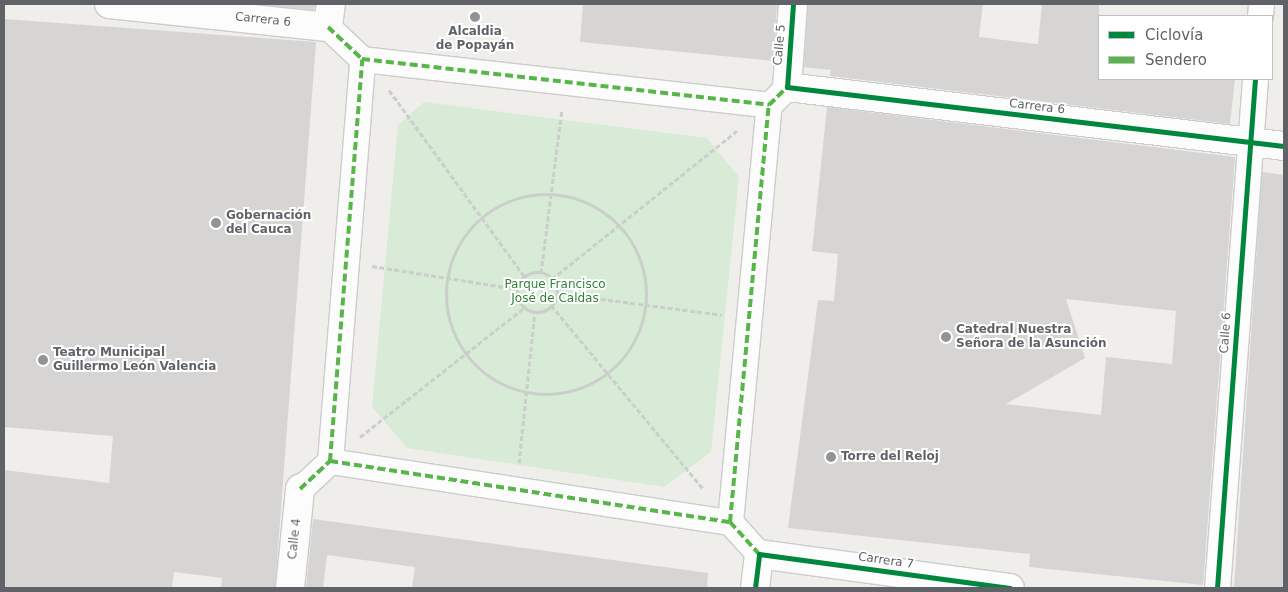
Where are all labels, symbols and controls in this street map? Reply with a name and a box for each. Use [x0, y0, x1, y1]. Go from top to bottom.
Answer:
street label: Carrera 6 [234, 10, 292, 30]
marker: Alcaldia de Popayán [469, 11, 481, 23]
legend [1098, 15, 1273, 80]
street label: Calle 5 [771, 24, 789, 66]
place label: Alcaldia de Popayán [436, 25, 514, 53]
text: Ciclovía [1145, 26, 1203, 44]
text: Sendero [1145, 51, 1207, 69]
street label: Carrera 6 [1008, 96, 1066, 118]
place label: Gobernación del Cauca [226, 209, 311, 237]
marker: Gobernación del Cauca [210, 217, 222, 229]
park label: Parque Francisco José de Caldas [504, 278, 606, 306]
street label: Calle 6 [1217, 312, 1235, 354]
place label: Catedral Nuestra Señora de la Asunción [956, 323, 1107, 351]
marker: Catedral Nuestra Señora de la Asunción [940, 331, 952, 343]
place label: Teatro Municipal Guillermo León Valencia [53, 346, 216, 374]
marker: Teatro Municipal Guillermo León Valencia [37, 354, 49, 366]
place label: Torre del Reloj [841, 450, 939, 464]
marker: Torre del Reloj [825, 451, 837, 463]
street label: Calle 4 [286, 518, 304, 560]
street label: Carrera 7 [857, 550, 915, 572]

